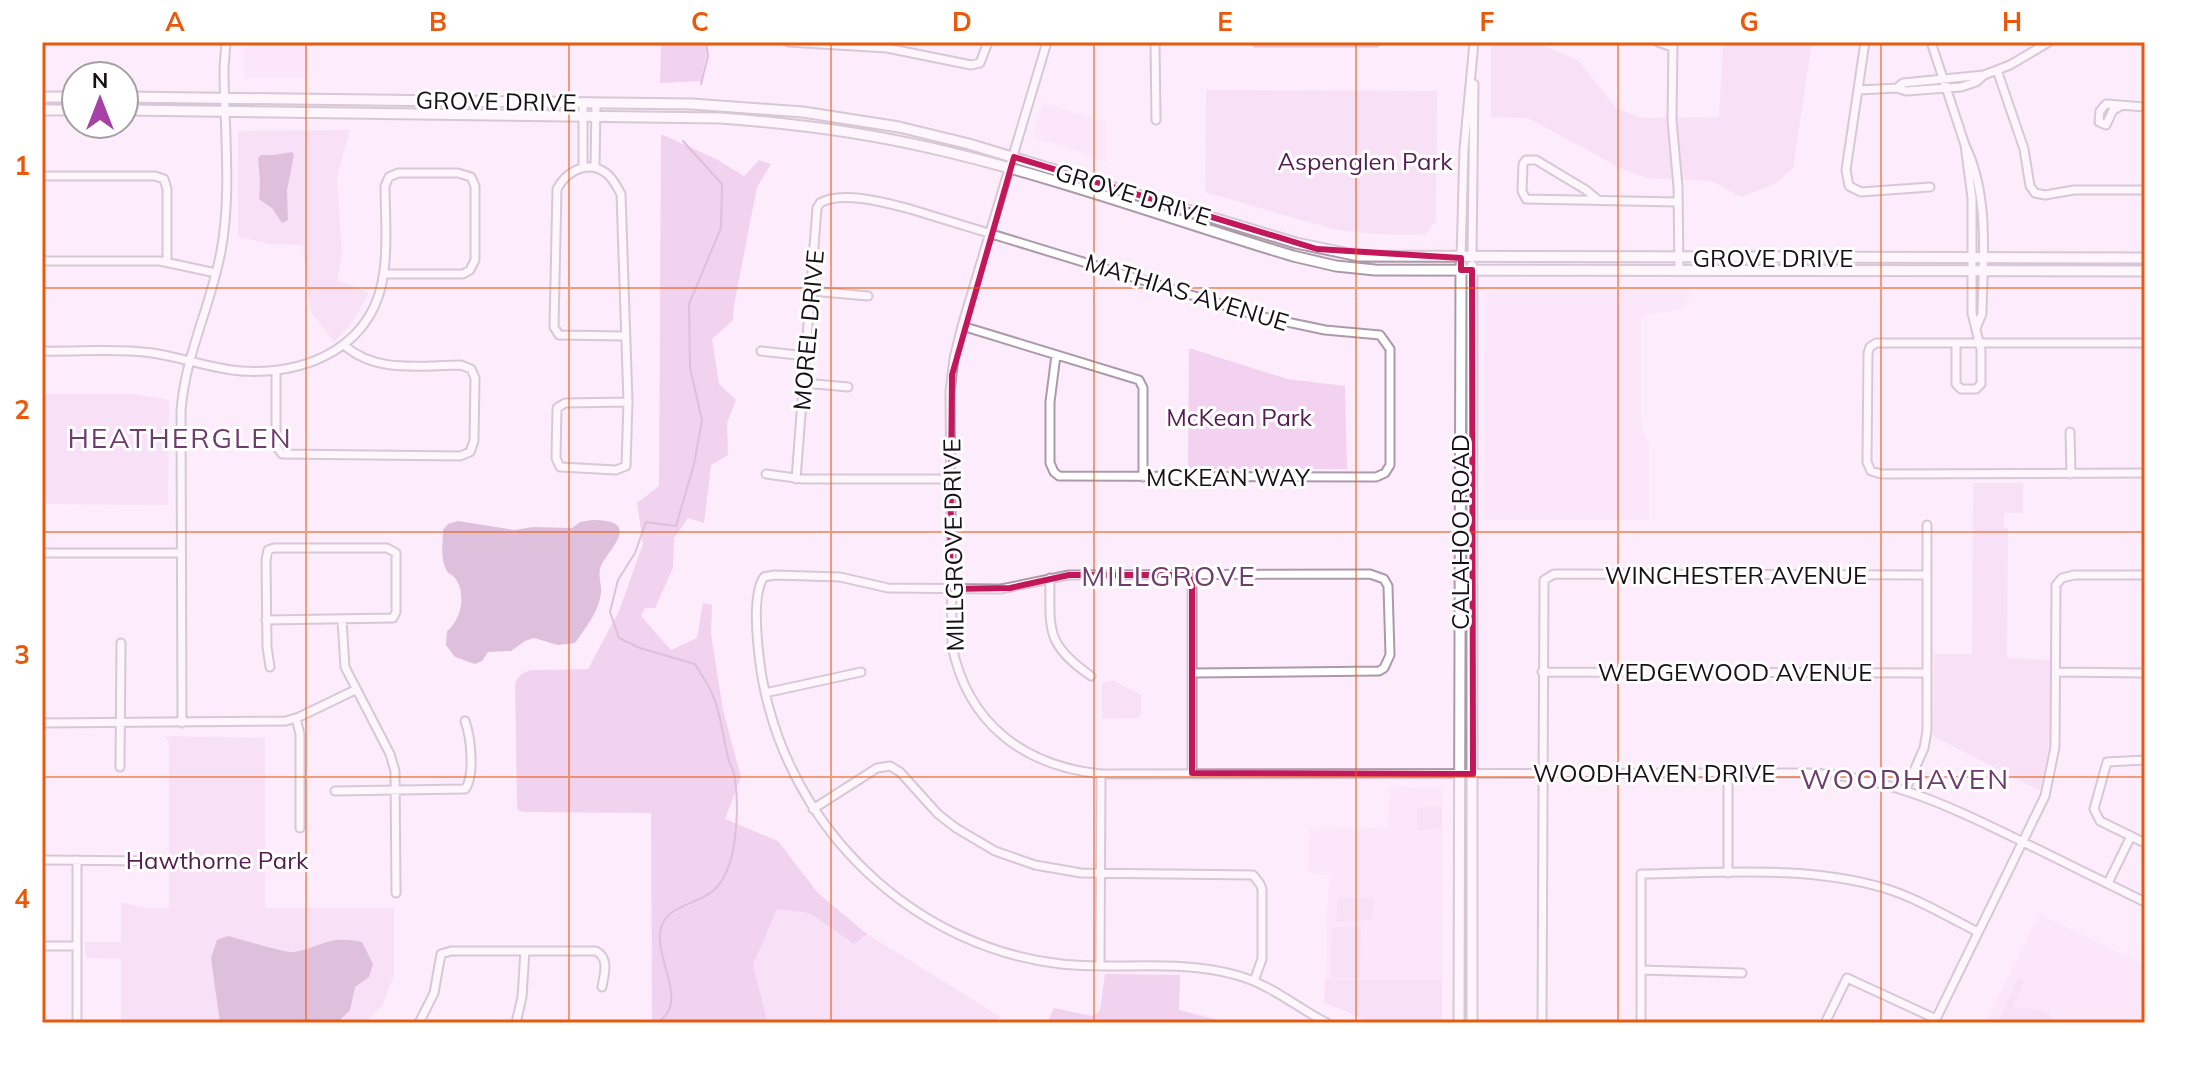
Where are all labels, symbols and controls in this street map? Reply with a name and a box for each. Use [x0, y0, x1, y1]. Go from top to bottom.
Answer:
text: A [165, 5, 185, 38]
text: B [429, 5, 447, 38]
text: C [691, 5, 709, 38]
text: D [952, 5, 972, 38]
text: E [1217, 5, 1233, 38]
text: F [1480, 5, 1495, 38]
text: G [1739, 5, 1759, 38]
text: H [2002, 5, 2022, 38]
north arrow [60, 60, 140, 140]
text: N [92, 66, 108, 94]
street label: GROVE DRIVE [415, 85, 577, 117]
park label: Aspenglen Park [1278, 146, 1453, 176]
text: 1 [14, 149, 30, 182]
street label: GROVE DRIVE [1052, 156, 1214, 232]
street label: GROVE DRIVE [1693, 243, 1853, 273]
street label: MATHIAS AVENUE [1082, 247, 1292, 337]
street label: MOREL DRIVE [786, 249, 830, 411]
text: 2 [14, 393, 30, 426]
park label: McKean Park [1166, 402, 1312, 432]
district label: HEATHERGLEN [67, 420, 293, 455]
street label: CALAHOO ROAD [1445, 434, 1475, 630]
street label: MILLGROVE DRIVE [936, 438, 970, 652]
street label: MCKEAN WAY [1146, 462, 1310, 492]
district label: MILLGROVE [1081, 558, 1257, 593]
street label: WINCHESTER AVENUE [1605, 560, 1867, 590]
text: 3 [14, 638, 30, 671]
street label: WEDGEWOOD AVENUE [1598, 657, 1872, 687]
street label: WOODHAVEN DRIVE [1533, 758, 1775, 788]
district label: WOODHAVEN [1800, 761, 2010, 796]
park label: Hawthorne Park [126, 845, 309, 875]
text: 4 [14, 882, 30, 915]

